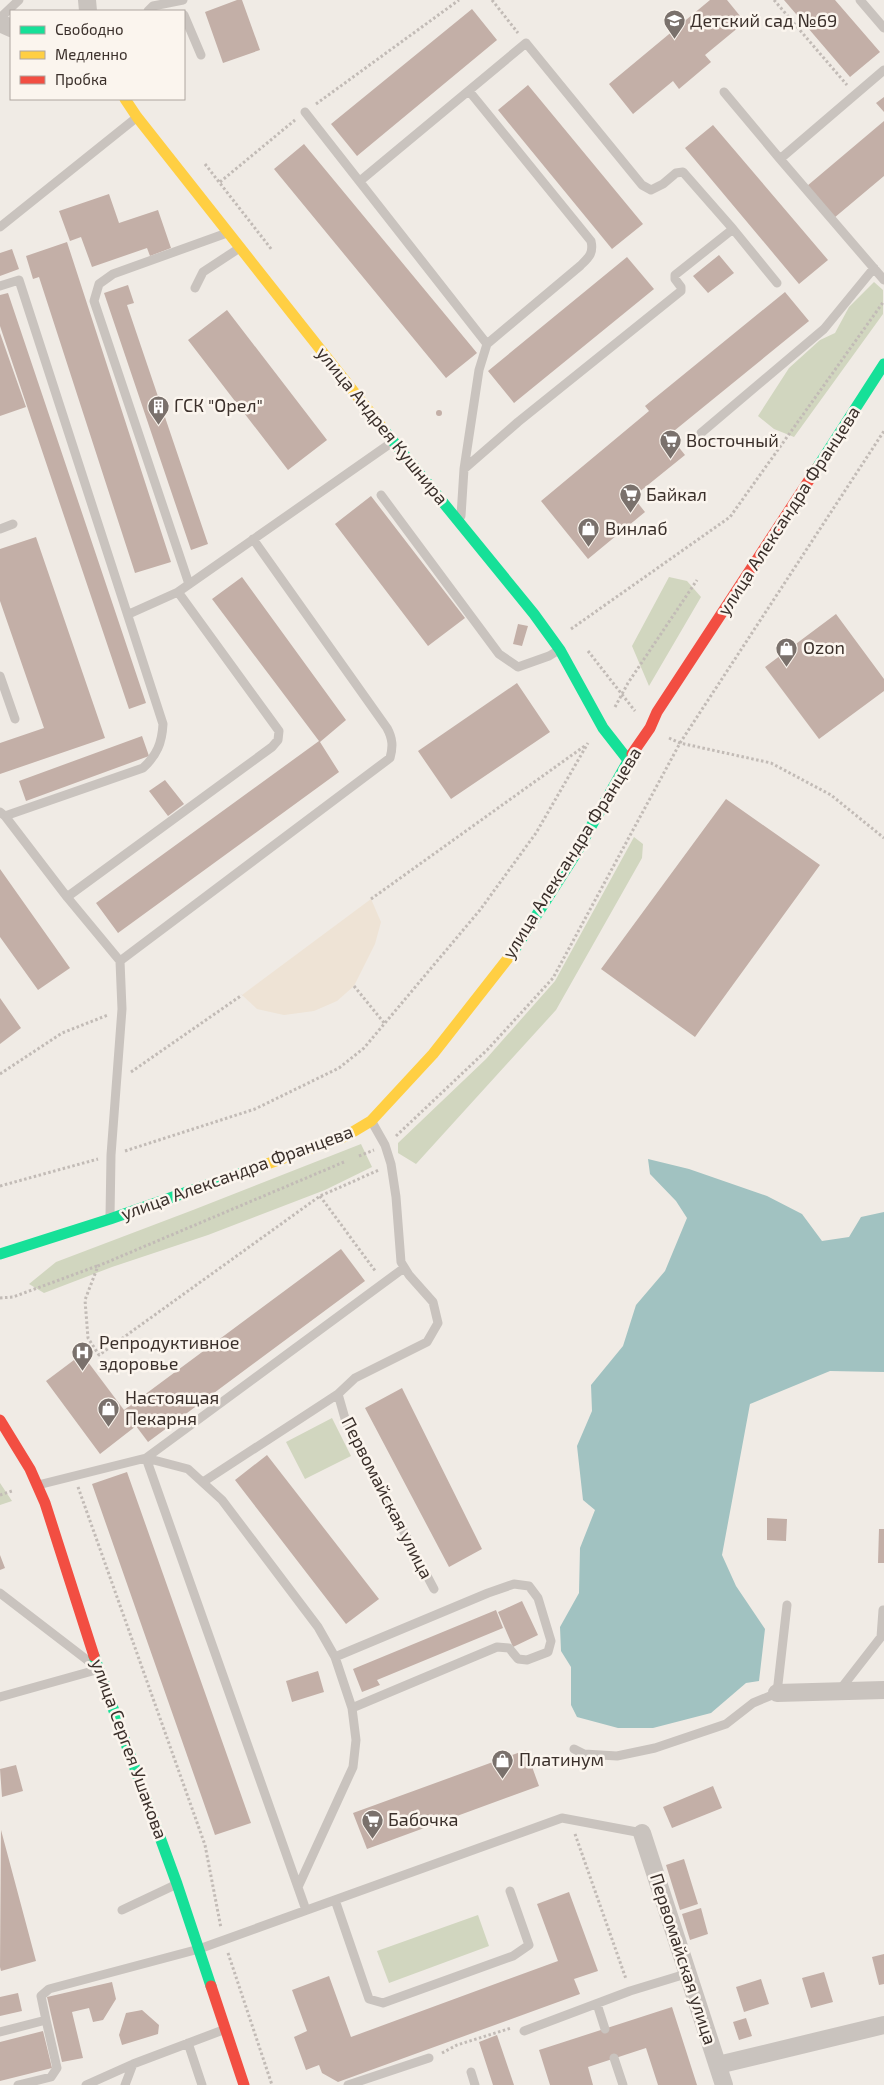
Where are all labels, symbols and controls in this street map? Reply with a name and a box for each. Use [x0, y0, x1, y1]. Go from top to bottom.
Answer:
school or university icon: Детский сад №69 [662, 9, 686, 40]
place label: Детский сад №69 [690, 9, 837, 31]
legend [10, 10, 185, 100]
text: Свободно [55, 20, 124, 38]
text: Медленно [55, 45, 128, 63]
text: Пробка [55, 70, 107, 88]
street label: улица Андрея Кушнира [312, 342, 453, 509]
building icon: ГСК "Орел" [146, 394, 170, 425]
place label: ГСК "Орел" [174, 394, 263, 416]
street label: улица Александра Францева [712, 402, 864, 619]
supermarket icon: Восточный [658, 429, 682, 460]
place label: Восточный [686, 429, 779, 451]
supermarket icon: Байкал [618, 483, 642, 514]
place label: Байкал [646, 483, 707, 505]
shop icon: Винлаб [577, 517, 601, 548]
place label: Винлаб [605, 517, 668, 539]
shop icon: Ozon [775, 636, 799, 667]
place label: Ozon [803, 636, 845, 658]
street label: улица Александра Францева [497, 743, 645, 962]
street label: улица Александра Францева [118, 1120, 356, 1224]
place label: Репродуктивное здоровье [99, 1331, 240, 1374]
hospital icon: Репродуктивное здоровье [71, 1341, 95, 1372]
place label: Настоящая Пекарня [125, 1386, 219, 1429]
shop icon: Настоящая Пекарня [97, 1396, 121, 1427]
street label: Первомайская улица [337, 1413, 438, 1582]
street label: улица Сергея Ушакова [87, 1656, 173, 1842]
shop icon: Платинум [491, 1748, 515, 1779]
place label: Платинум [519, 1748, 604, 1770]
supermarket icon: Бабочка [360, 1808, 384, 1839]
place label: Бабочка [388, 1808, 459, 1830]
street label: Первомайская улица [646, 1870, 722, 2047]

